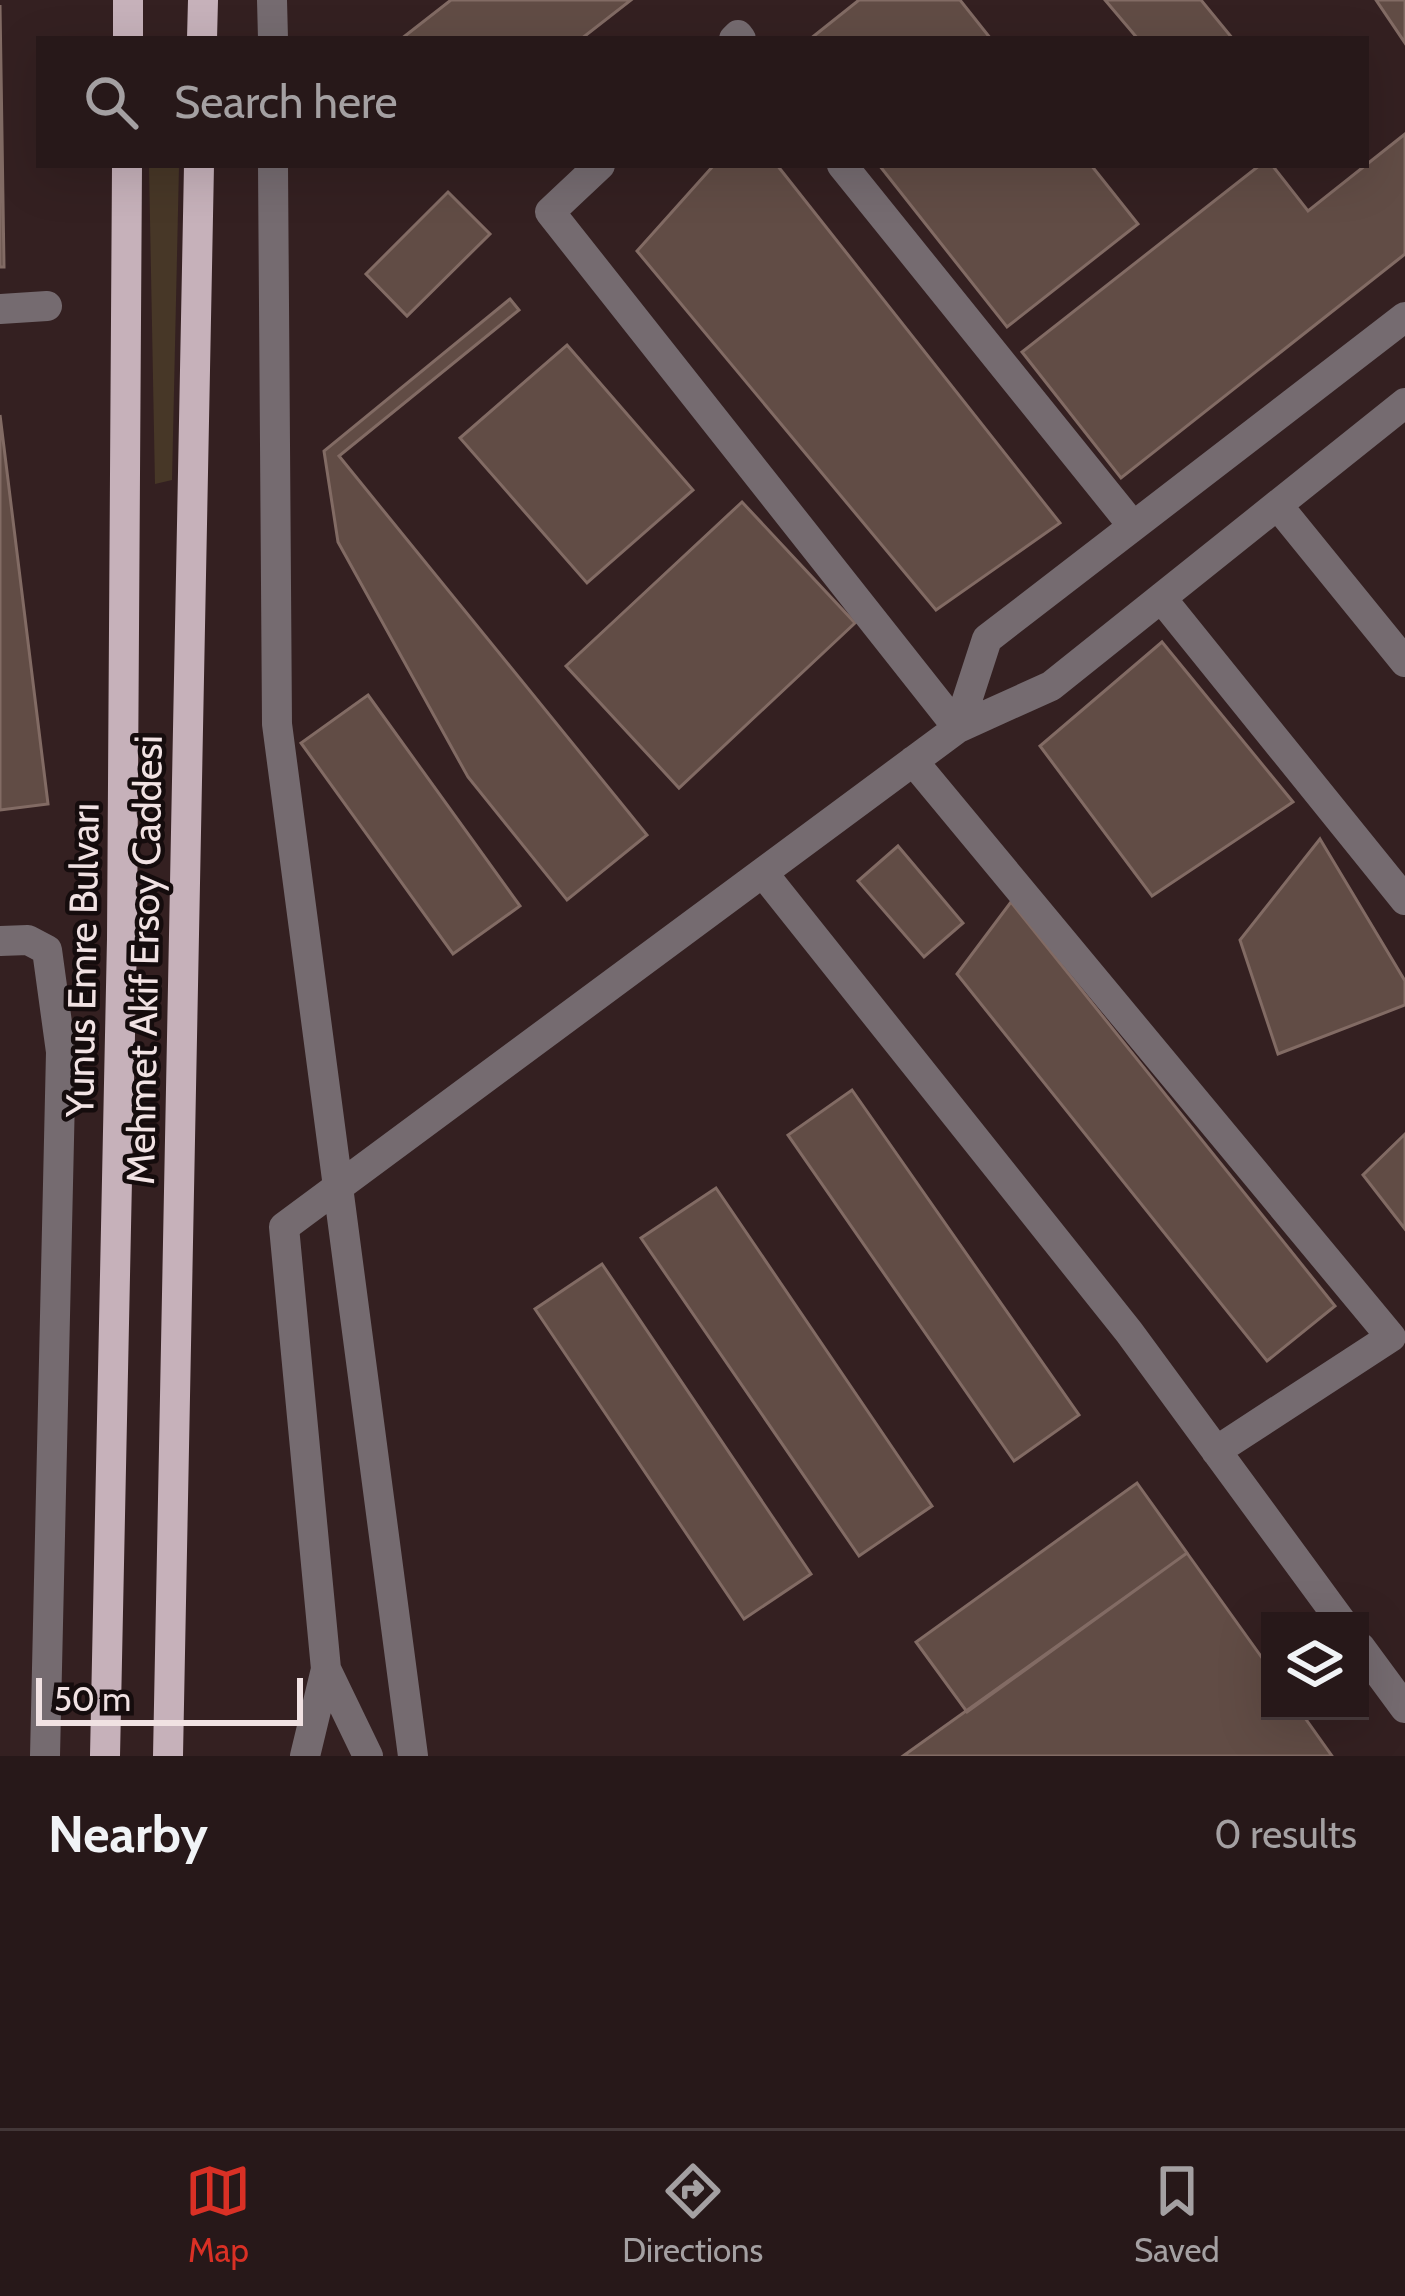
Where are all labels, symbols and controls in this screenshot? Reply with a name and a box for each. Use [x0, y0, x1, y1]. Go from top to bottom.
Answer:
search box [36, 36, 1369, 168]
icon: search [78, 69, 144, 135]
text: Search here [174, 75, 398, 129]
street label: Mehmet Akif Ersoy Caddesi [116, 735, 172, 1185]
street label: Yunus Emre Bulvarı [55, 803, 109, 1118]
map controls [1261, 1612, 1369, 1720]
button: layers [1261, 1612, 1369, 1720]
scale bar [36, 1672, 303, 1725]
text: 50 m [54, 1679, 131, 1719]
text: Nearby [48, 1803, 208, 1865]
text: 0 results [1214, 1810, 1357, 1858]
tab: Map [185, 2158, 251, 2270]
tab: Directions [622, 2158, 763, 2270]
tab: Saved [1134, 2158, 1220, 2270]

